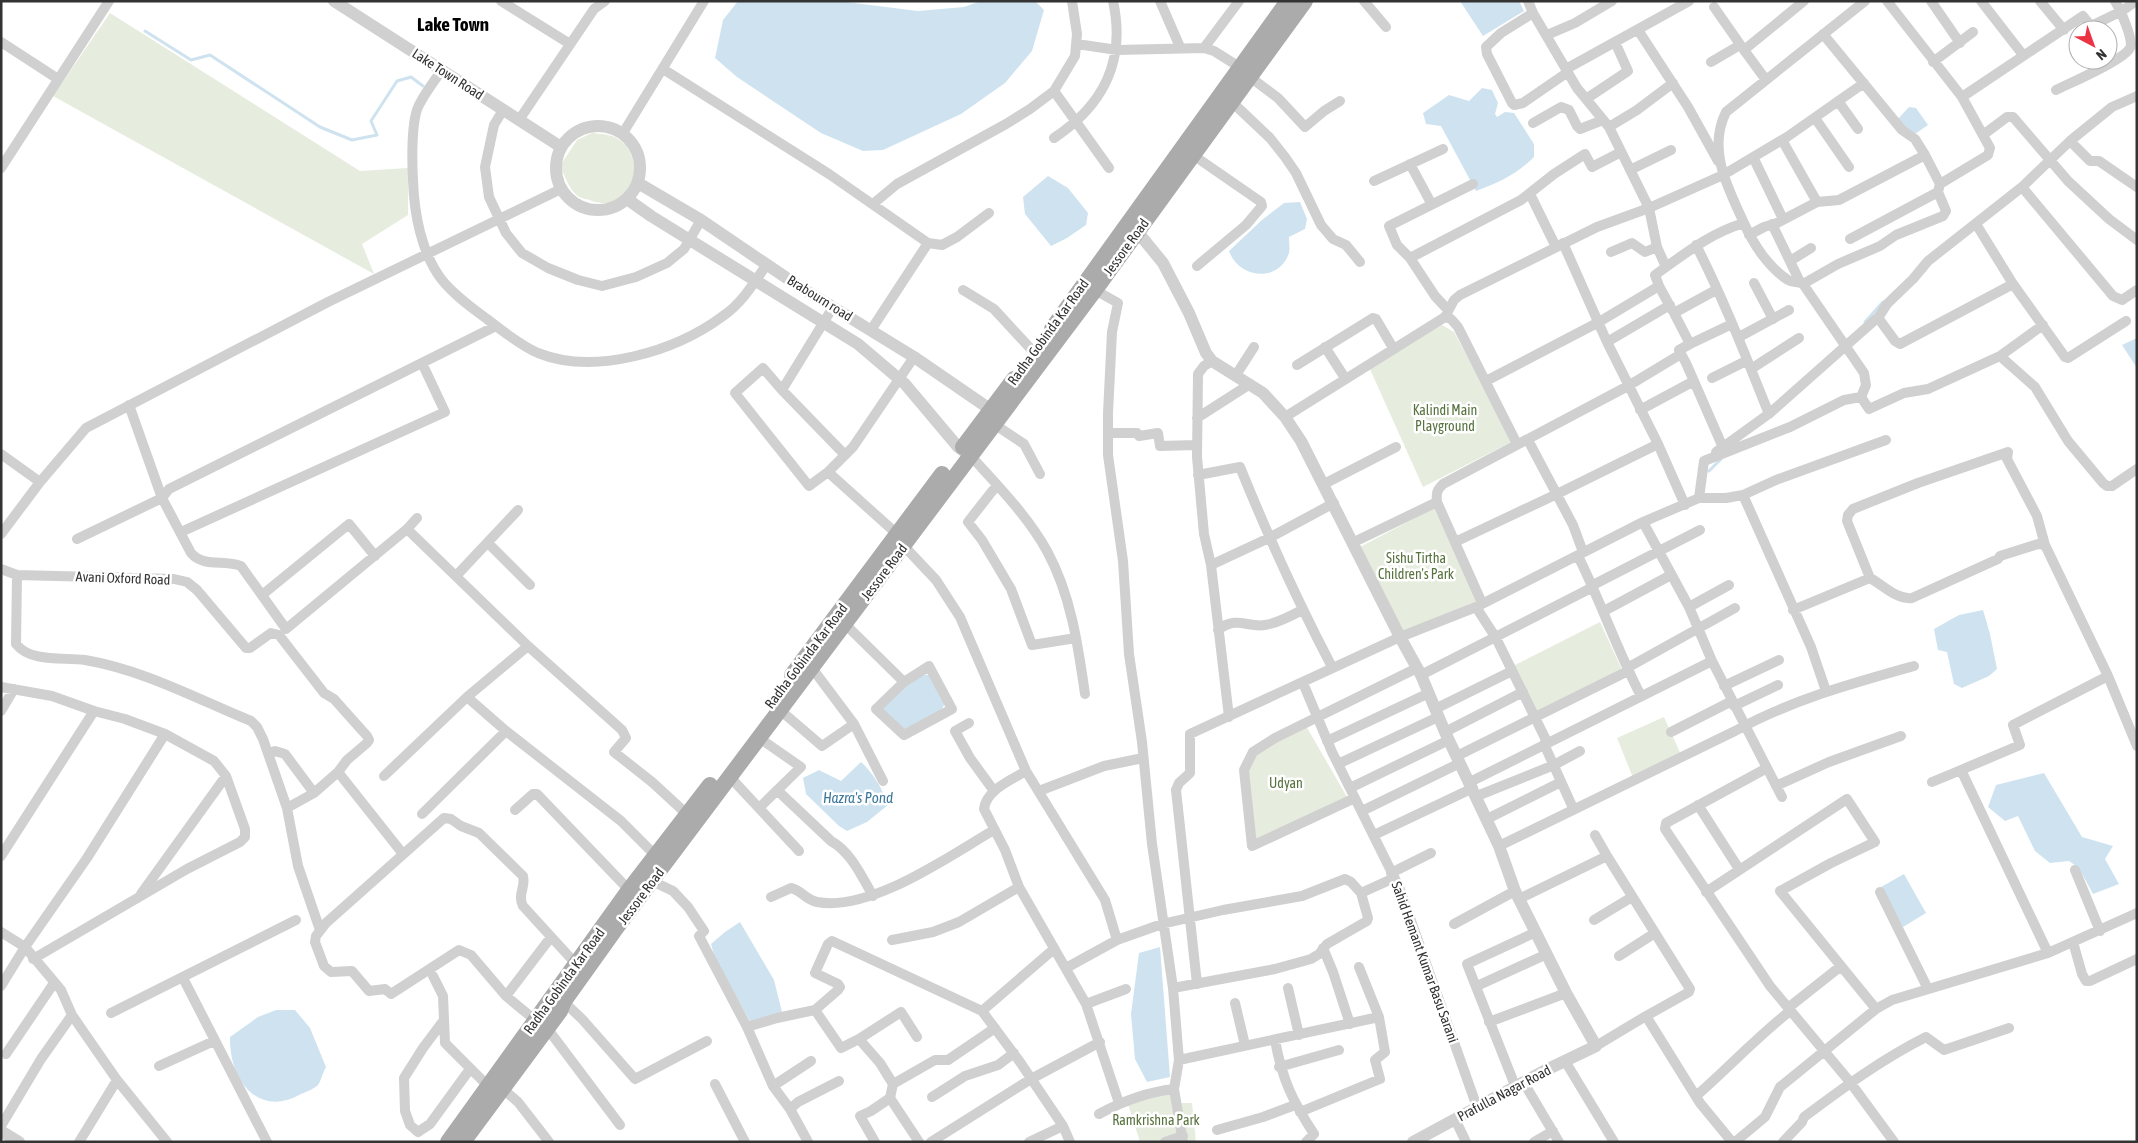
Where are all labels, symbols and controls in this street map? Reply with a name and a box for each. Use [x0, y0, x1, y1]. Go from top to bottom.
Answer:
district label: Lake Town [417, 13, 489, 35]
north arrow [2068, 20, 2118, 70]
street label: Lake Town Road [409, 45, 487, 103]
text: N [2093, 46, 2110, 64]
street label: Jessore Road [1100, 215, 1152, 279]
street label: Brabourn road [785, 272, 855, 324]
street label: Radha Gobinda Kar Road [1004, 276, 1092, 388]
park label: Kalindi Main Playground [1413, 402, 1477, 434]
street label: Jessore Road [858, 541, 910, 603]
park label: Sishu Tirtha Children's Park [1378, 550, 1454, 582]
street label: Avani Oxford Road [75, 568, 171, 588]
street label: Radha Gobinda Kar Road [761, 600, 851, 712]
park label: Udyan [1269, 775, 1303, 791]
water label: Hazra's Pond [823, 789, 893, 806]
street label: Jessore Road [615, 865, 667, 927]
street label: Sahid Hemant Kumar Basu Sarani [1388, 879, 1462, 1045]
street label: Radha Gobinda Kar Road [520, 925, 608, 1037]
street label: Prafulla Nagar Road [1455, 1062, 1553, 1124]
park label: Ramkrishna Park [1112, 1112, 1200, 1128]

